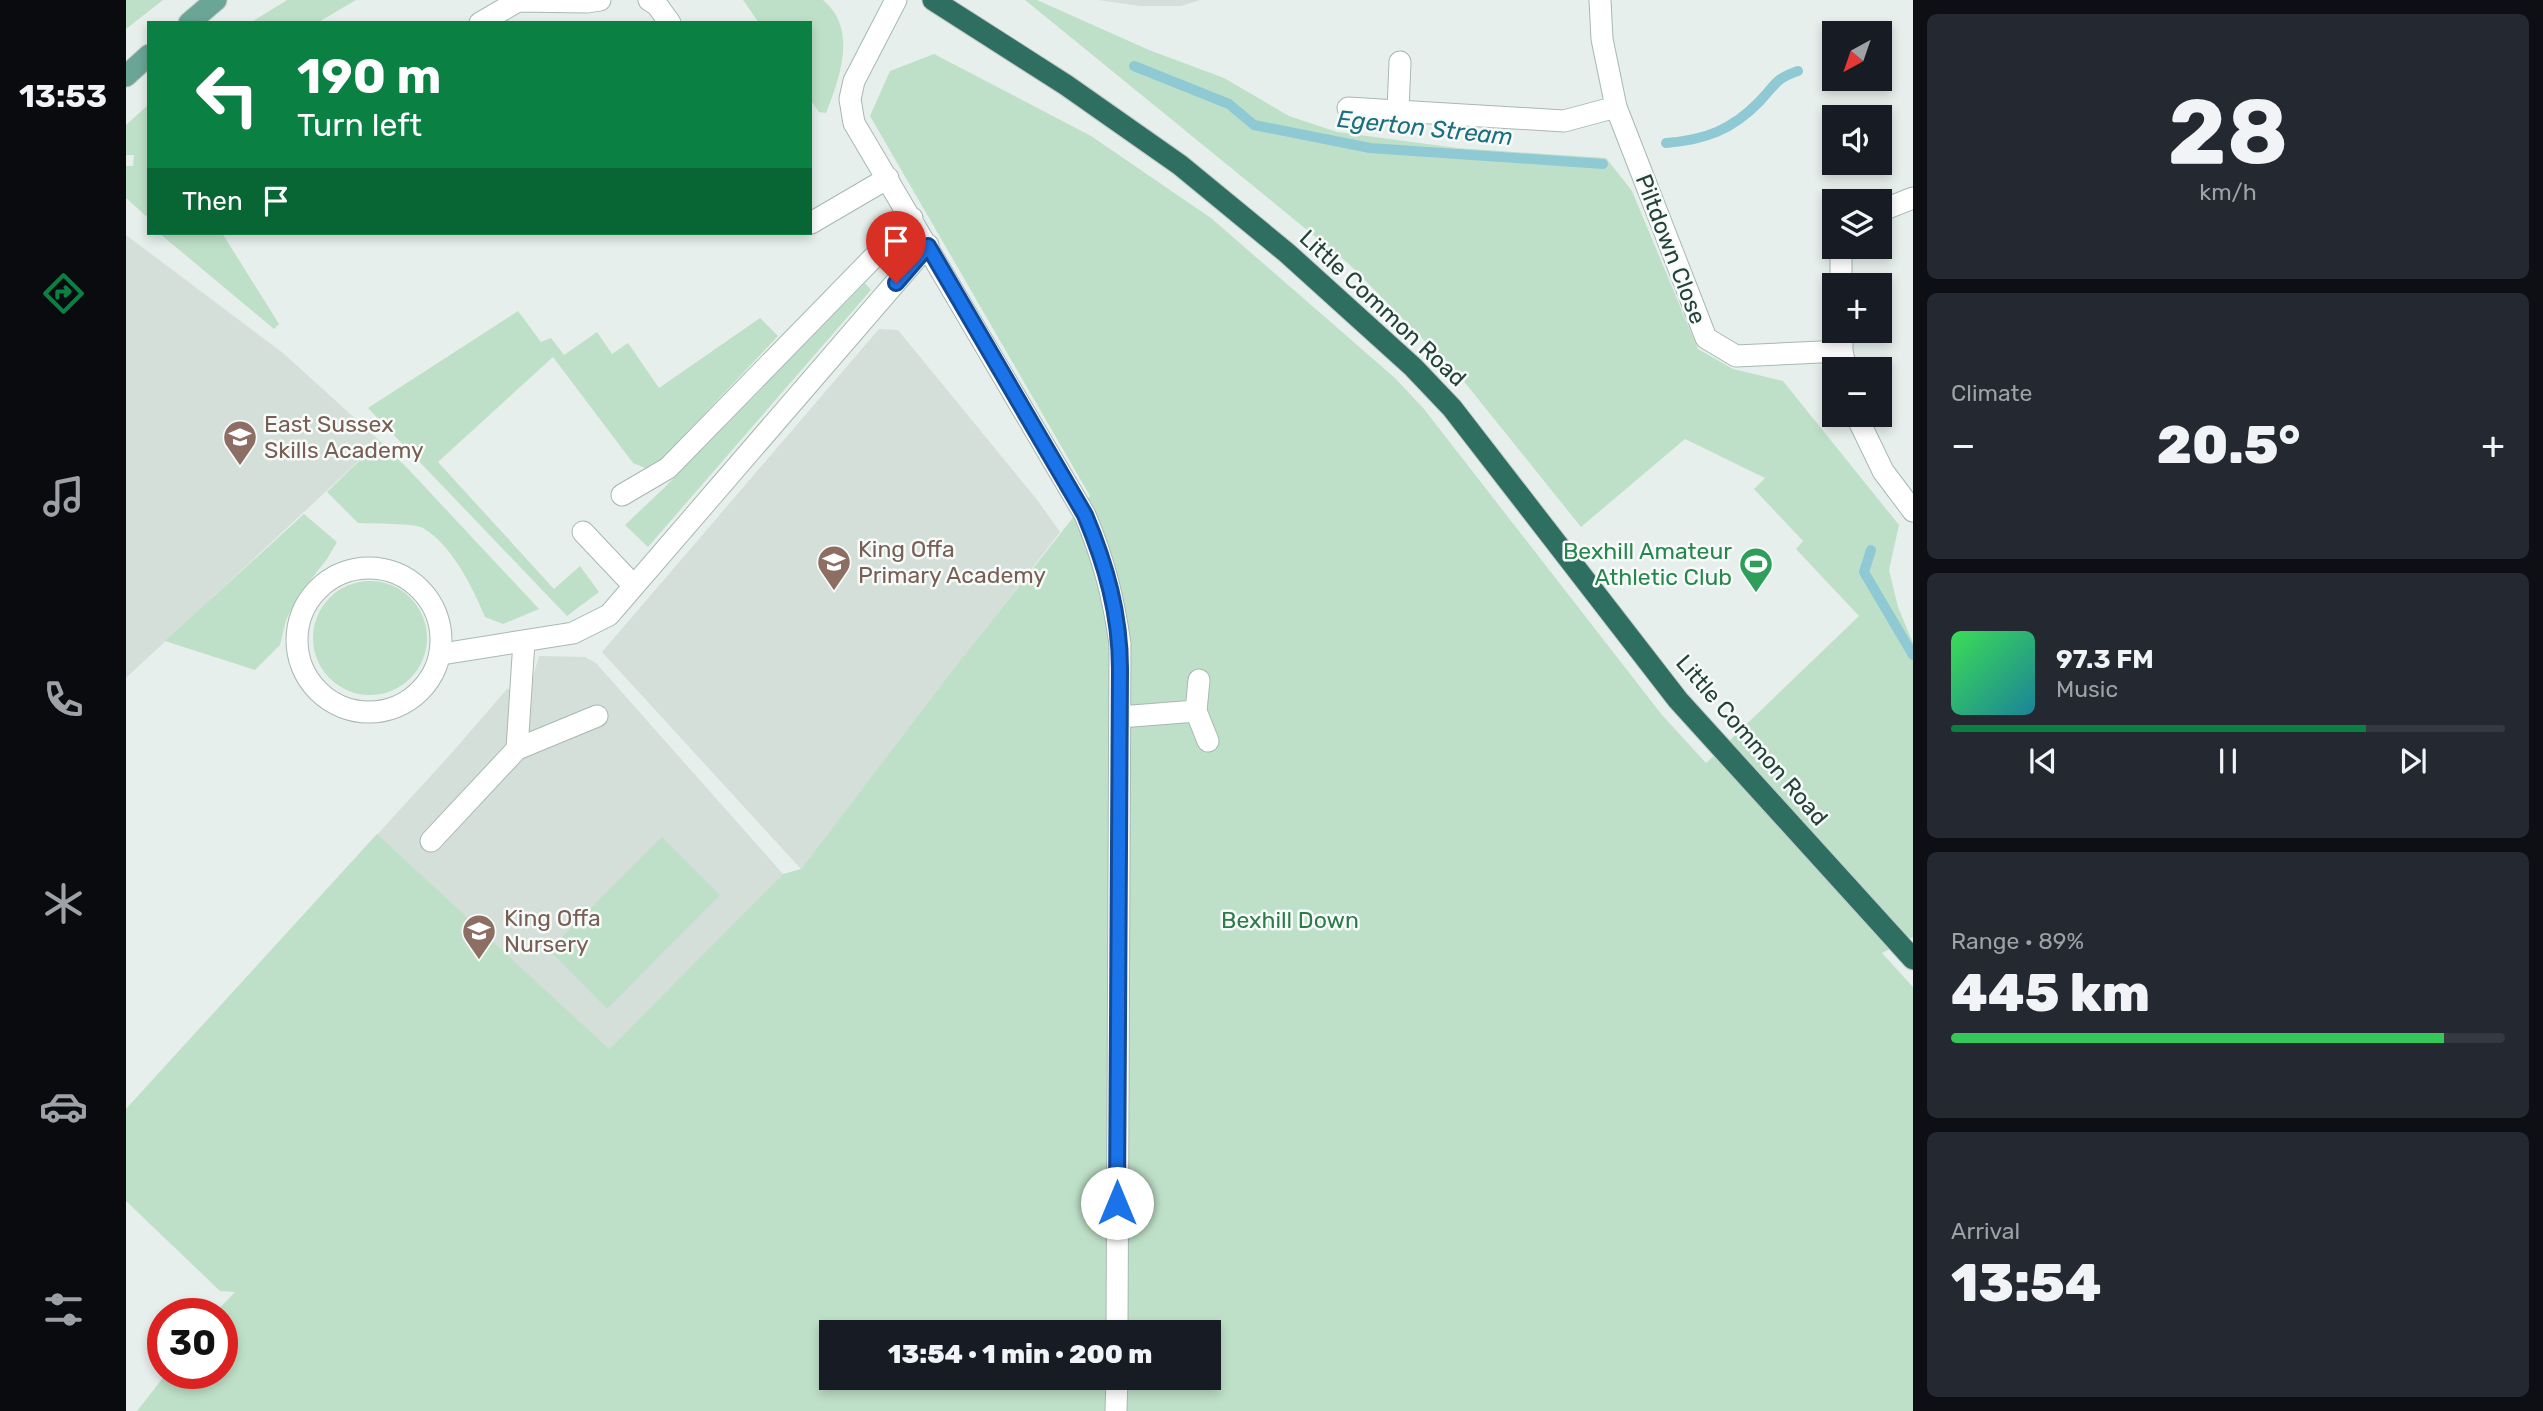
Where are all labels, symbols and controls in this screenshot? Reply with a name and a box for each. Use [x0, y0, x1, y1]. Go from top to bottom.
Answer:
north arrow [1822, 21, 1892, 91]
map controls [1822, 21, 1892, 427]
text: 190 m [297, 47, 441, 105]
icon: left [182, 49, 273, 140]
text: 13:53 [19, 77, 107, 115]
text: 28 [2168, 78, 2288, 186]
water label: Egerton Stream [1336, 105, 1514, 151]
button: sound [1822, 105, 1892, 175]
text: Turn left [297, 106, 422, 144]
street label: Piltdown Close [1630, 170, 1712, 328]
text: km/h [2199, 178, 2257, 206]
icon: arrive [257, 182, 295, 220]
text: Then [182, 186, 243, 217]
button: layers [1822, 189, 1892, 259]
pin [866, 211, 926, 283]
icon: arrive [877, 222, 915, 260]
street label: Little Common Road [1294, 224, 1472, 392]
icon: directions [39, 269, 88, 318]
button: + [1822, 273, 1892, 343]
button: − [1822, 357, 1892, 427]
text: Climate [1951, 379, 2032, 407]
place label: East Sussex Skills Academy [264, 410, 424, 464]
text: 20.5° [2157, 414, 2300, 476]
school or university icon: East Sussex Skills Academy [221, 418, 259, 467]
text: − [1951, 422, 1976, 468]
text: + [2481, 422, 2505, 468]
icon: music [39, 472, 88, 521]
place label: King Offa Primary Academy [858, 535, 1046, 589]
place label: Bexhill Amateur Athletic Club [1563, 537, 1732, 591]
school or university icon: King Offa Primary Academy [815, 543, 853, 592]
sports icon: Bexhill Amateur Athletic Club [1737, 545, 1775, 594]
text: 97.3 FM [2056, 644, 2154, 675]
street label: Little Common Road [1670, 649, 1834, 831]
icon: phone [39, 675, 88, 724]
text: Music [2056, 675, 2118, 703]
icon: previous [2024, 742, 2062, 780]
icon: pause [2209, 742, 2247, 780]
icon: next [2394, 742, 2432, 780]
icon: climate [39, 879, 88, 928]
place label: King Offa Nursery [504, 904, 601, 958]
park label: Bexhill Down [1221, 906, 1359, 934]
school or university icon: King Offa Nursery [460, 912, 498, 961]
text: Range · 89% [1951, 927, 2084, 955]
text: 445 km [1951, 962, 2150, 1024]
icon: car [39, 1082, 88, 1131]
position arrow [1080, 1166, 1154, 1240]
text: Arrival [1951, 1217, 2020, 1245]
text: 13:54 [1951, 1252, 2102, 1314]
icon: filters [39, 1285, 88, 1334]
speed limit sign: 30 [147, 1298, 238, 1389]
text: 13:54 · 1 min · 200 m [888, 1339, 1152, 1370]

